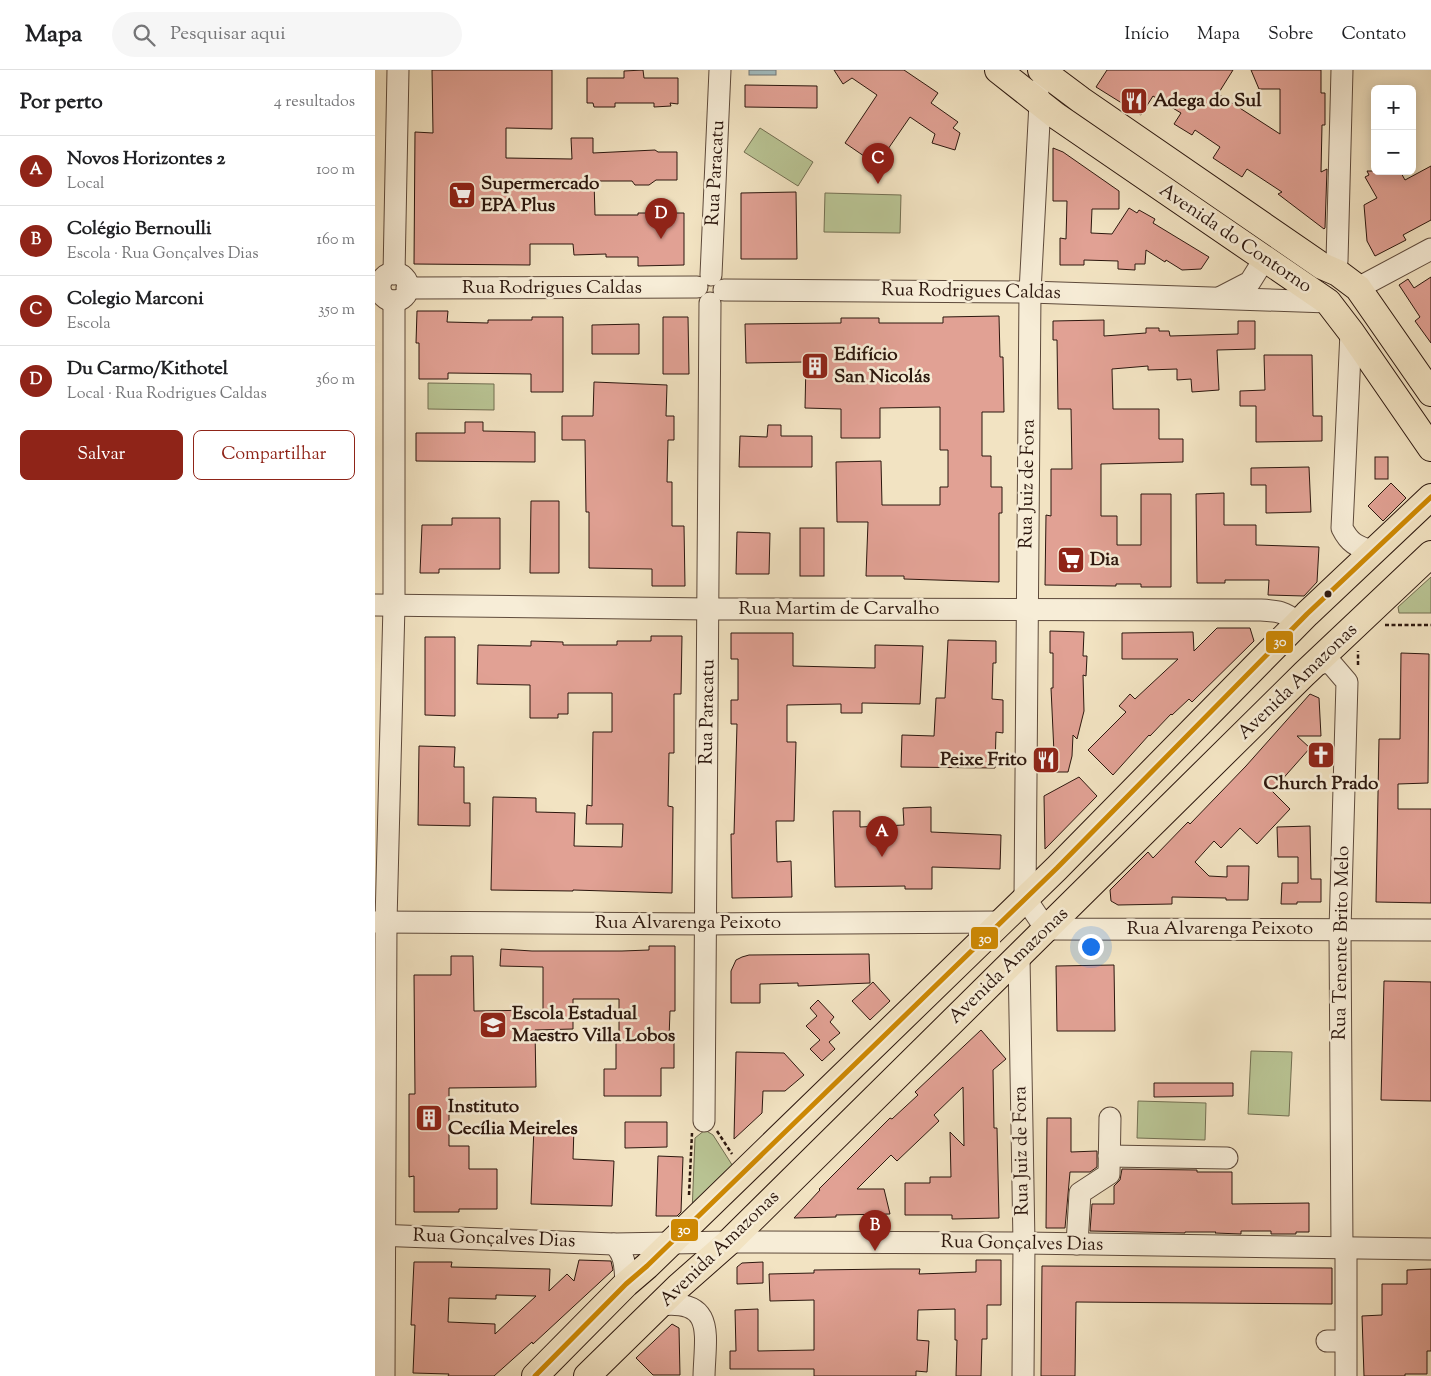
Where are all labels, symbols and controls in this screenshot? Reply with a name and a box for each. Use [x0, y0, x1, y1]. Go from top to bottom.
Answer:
search box [112, 12, 462, 57]
text: Mapa [25, 18, 82, 52]
icon: search [130, 21, 158, 49]
text: Pesquisar aqui [170, 21, 286, 48]
text: Início [1124, 22, 1169, 48]
text: Mapa [1197, 22, 1240, 48]
text: Sobre [1268, 22, 1313, 48]
text: Contato [1341, 22, 1406, 48]
map controls [1371, 85, 1416, 175]
button: + [1371, 85, 1416, 130]
restaurant icon: Adega do Sul [1119, 86, 1149, 116]
text: Por perto [20, 88, 103, 118]
place label: Adega do Sul [1153, 88, 1262, 115]
text: 4 resultados [274, 91, 355, 114]
street label: Rua Paracatu [700, 119, 732, 227]
button: − [1371, 130, 1416, 175]
pin: C [862, 143, 894, 184]
text: Novos Horizontes 2 [67, 146, 225, 173]
text: A [30, 159, 43, 182]
text: 100 m [316, 159, 355, 182]
place label: Supermercado EPA Plus [481, 171, 600, 220]
text: Local [67, 173, 104, 196]
street label: Avenida do Contorno [1153, 178, 1317, 300]
supermarket icon: Supermercado EPA Plus [447, 180, 477, 210]
pin: D [645, 198, 677, 239]
text: Colégio Bernoulli [67, 216, 211, 243]
text: B [31, 229, 41, 252]
text: 160 m [317, 229, 355, 252]
text: Escola · Rua Gonçalves Dias [67, 243, 259, 266]
street label: Rua Rodrigues Caldas [462, 275, 642, 302]
street label: Rua Rodrigues Caldas [881, 277, 1061, 307]
text: Colegio Marconi [67, 286, 204, 313]
text: C [30, 299, 42, 322]
text: 350 m [318, 299, 355, 322]
text: Escola [67, 313, 111, 336]
place label: Edifício San Nicolás [834, 342, 931, 391]
building icon: Edifício San Nicolás [800, 351, 830, 381]
text: Du Carmo/Kithotel [67, 356, 228, 383]
text: D [30, 369, 42, 392]
text: 360 m [316, 369, 355, 392]
text: Local · Rua Rodrigues Caldas [67, 383, 267, 406]
street label: Rua Juiz de Fora [1013, 419, 1043, 549]
button: Salvar [20, 430, 183, 480]
button: Compartilhar [193, 430, 355, 480]
supermarket icon: Dia [1056, 545, 1086, 575]
place label: Dia [1090, 547, 1119, 574]
unlabelled marker [1323, 589, 1333, 599]
street label: Rua Martim de Carvalho [738, 596, 940, 623]
street label: Avenida Amazonas [1232, 618, 1364, 746]
line badge: 30 [1265, 630, 1294, 654]
text: 30 [1274, 633, 1287, 653]
street label: Rua Paracatu [694, 659, 722, 765]
church icon: Church Prado [1306, 740, 1336, 770]
restaurant icon: Peixe Frito [1031, 745, 1061, 775]
place label: Peixe Frito [940, 747, 1028, 774]
place label: Church Prado [1263, 771, 1379, 798]
pin: A [866, 816, 898, 857]
street label: Rua Tenente Brito Melo [1327, 846, 1357, 1040]
street label: Avenida Amazonas [943, 902, 1075, 1030]
street label: Rua Alvarenga Peixoto [595, 910, 781, 937]
street label: Rua Alvarenga Peixoto [1127, 916, 1313, 943]
line badge: 30 [970, 926, 999, 950]
text: 30 [979, 930, 992, 950]
your location [1078, 934, 1104, 960]
place label: Escola Estadual Maestro Villa Lobos [512, 1001, 676, 1050]
school or university icon: Escola Estadual Maestro Villa Lobos [478, 1010, 508, 1040]
street label: Rua Juiz de Fora [1007, 1086, 1037, 1216]
place label: Instituto Cecília Meireles [448, 1094, 578, 1143]
building icon: Instituto Cecília Meireles [414, 1103, 444, 1133]
street label: Avenida Amazonas [654, 1185, 786, 1313]
pin: B [859, 1210, 891, 1251]
line badge: 30 [670, 1218, 699, 1242]
text: 30 [678, 1221, 691, 1241]
street label: Rua Gonçalves Dias [412, 1223, 576, 1255]
street label: Rua Gonçalves Dias [940, 1229, 1104, 1259]

